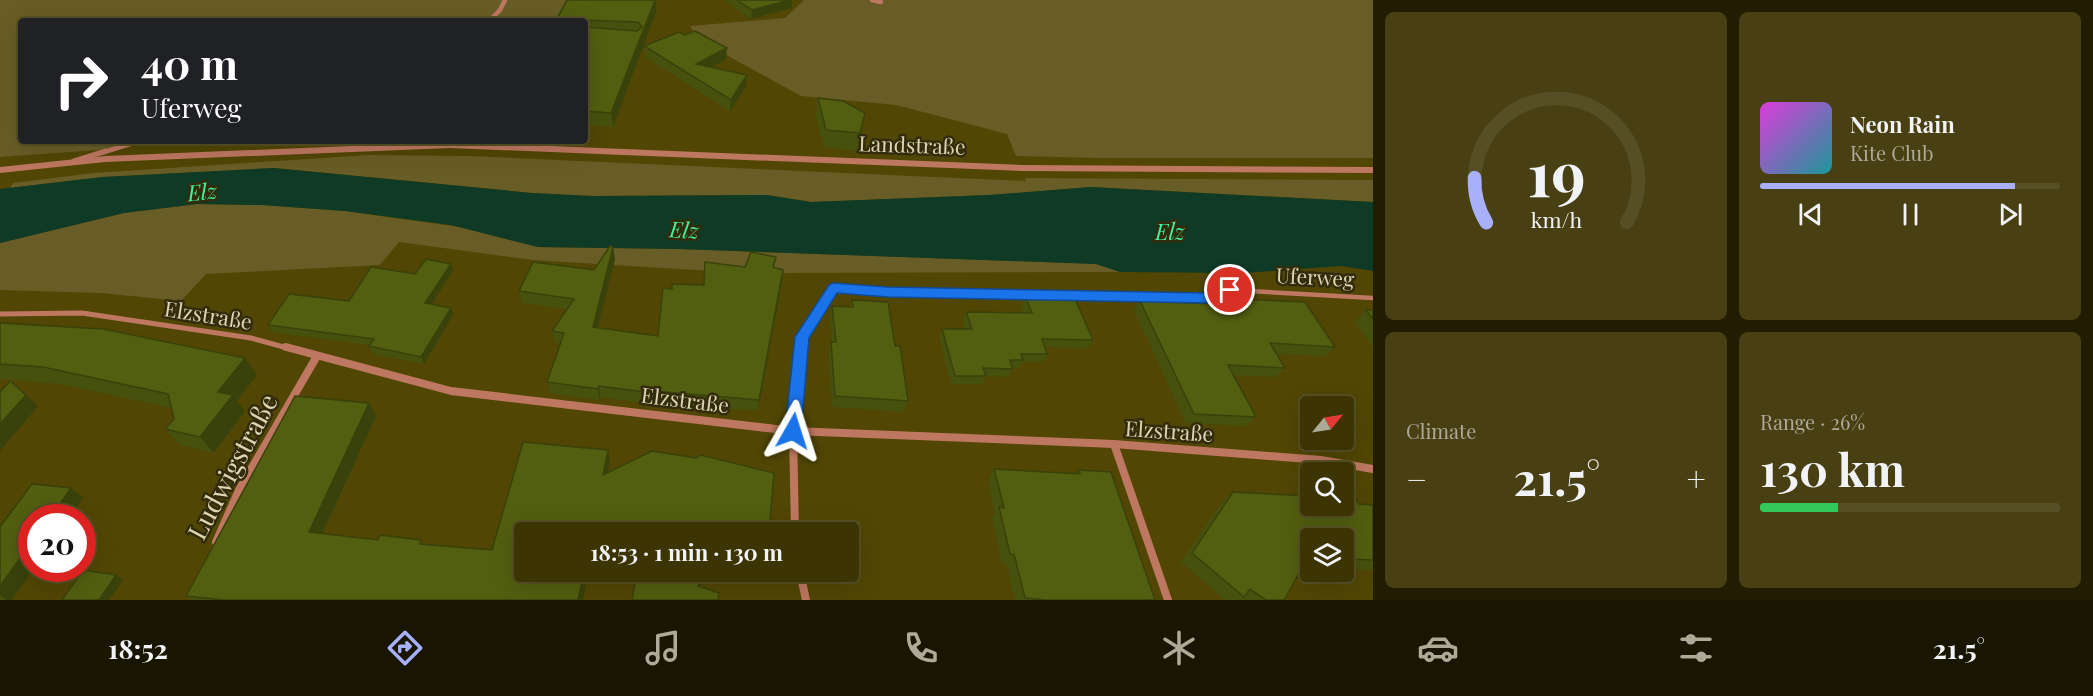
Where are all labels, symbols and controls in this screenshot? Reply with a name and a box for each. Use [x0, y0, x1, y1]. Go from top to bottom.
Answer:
text: 40 m [141, 35, 238, 91]
icon: right [42, 42, 120, 120]
text: Uferweg [141, 89, 242, 125]
text: Neon Rain [1850, 109, 1955, 139]
street label: Landstraße [858, 128, 966, 160]
text: 19 [1527, 129, 1585, 213]
text: Kite Club [1850, 139, 1934, 166]
water label: Elz [185, 174, 219, 208]
icon: previous [1794, 198, 1827, 231]
icon: pause [1894, 198, 1927, 231]
icon: next [1994, 198, 2027, 231]
text: km/h [1530, 206, 1582, 234]
water label: Elz [668, 213, 701, 245]
water label: Elz [1154, 216, 1186, 246]
street label: Uferweg [1275, 260, 1355, 292]
pin [1204, 264, 1255, 315]
icon: arrive [1213, 273, 1246, 306]
street label: Elzstraße [163, 293, 254, 335]
street label: Elzstraße [640, 380, 731, 418]
street label: Ludwigstraße [179, 387, 285, 545]
north arrow [1300, 396, 1354, 450]
map controls [1300, 396, 1354, 582]
position arrow [761, 399, 825, 463]
text: Range · 26% [1760, 408, 1865, 435]
street label: Elzstraße [1124, 413, 1214, 447]
text: Climate [1406, 417, 1476, 444]
text: 130 km [1760, 438, 1905, 498]
text: 21.5° [1514, 447, 1600, 507]
text: − [1406, 456, 1427, 500]
text: + [1687, 456, 1706, 500]
button: search [1300, 462, 1354, 516]
speed limit sign: 20 [18, 504, 96, 582]
button: layers [1300, 528, 1354, 582]
text: 18:53 · 1 min · 130 m [590, 537, 783, 567]
icon: directions [384, 627, 426, 669]
icon: music [642, 627, 684, 669]
icon: phone [900, 627, 942, 669]
icon: climate [1158, 627, 1200, 669]
icon: car [1417, 627, 1459, 669]
icon: filters [1675, 627, 1717, 669]
text: 18:52 [108, 630, 168, 666]
text: 21.5° [1933, 630, 1985, 666]

